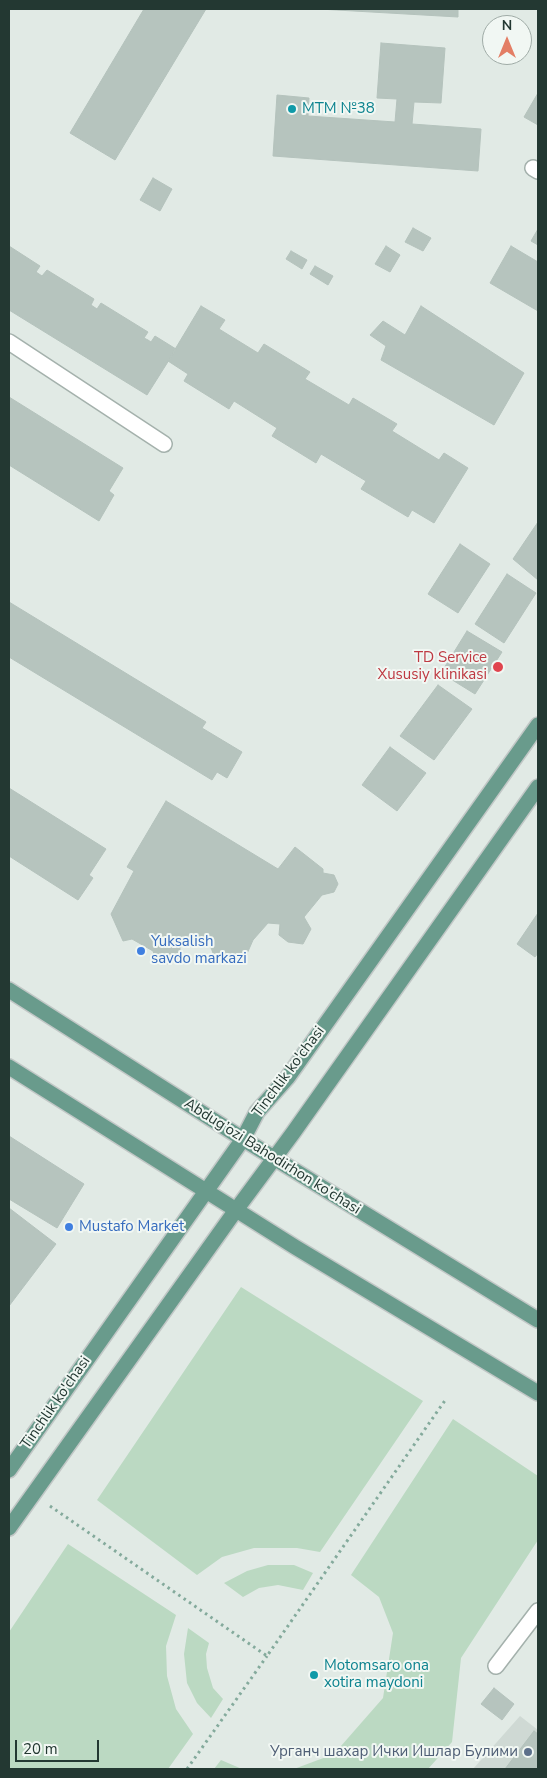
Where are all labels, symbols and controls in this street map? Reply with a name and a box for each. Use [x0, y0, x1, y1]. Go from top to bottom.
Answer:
north arrow [482, 15, 532, 65]
text: N [502, 16, 512, 35]
place label: МТМ №38 [302, 100, 375, 118]
marker: МТМ №38 [286, 103, 298, 115]
place label: TD Service Xususiy klinikasi [377, 649, 487, 684]
marker: TD Service Xususiy klinikasi [491, 660, 505, 674]
place label: Yuksalish savdo markazi [151, 933, 247, 968]
marker: Yuksalish savdo markazi [135, 945, 147, 957]
street label: Tinchlik ko'chasi [249, 1023, 329, 1121]
street label: Abdug’ozi Bahodirhon ko’chasi [180, 1095, 364, 1219]
place label: Mustafo Market [79, 1218, 184, 1236]
marker: Mustafo Market [63, 1221, 75, 1233]
street label: Tinchlik ko'chasi [17, 1353, 95, 1453]
place label: Motomsaro ona xotira maydoni [324, 1657, 429, 1692]
marker: Motomsaro ona xotira maydoni [308, 1669, 320, 1681]
scale bar [18, 1730, 101, 1762]
text: 20 m [23, 1739, 58, 1759]
place label: Урганч шахар Ички Ишлар Булими [270, 1743, 518, 1761]
marker: Урганч шахар Ички Ишлар Булими [522, 1746, 534, 1758]

